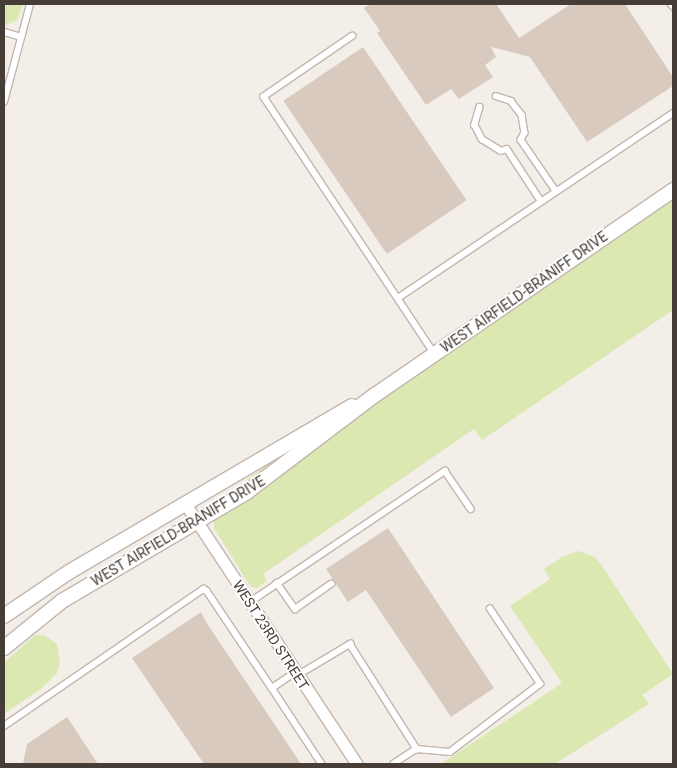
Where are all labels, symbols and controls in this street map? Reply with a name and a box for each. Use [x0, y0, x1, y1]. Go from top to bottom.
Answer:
street label: WEST AIRFIELD-BRANIFF DRIVE [437, 228, 611, 356]
street label: WEST AIRFIELD-BRANIFF DRIVE [88, 472, 268, 590]
street label: WEST 23RD STREET [229, 577, 313, 693]

